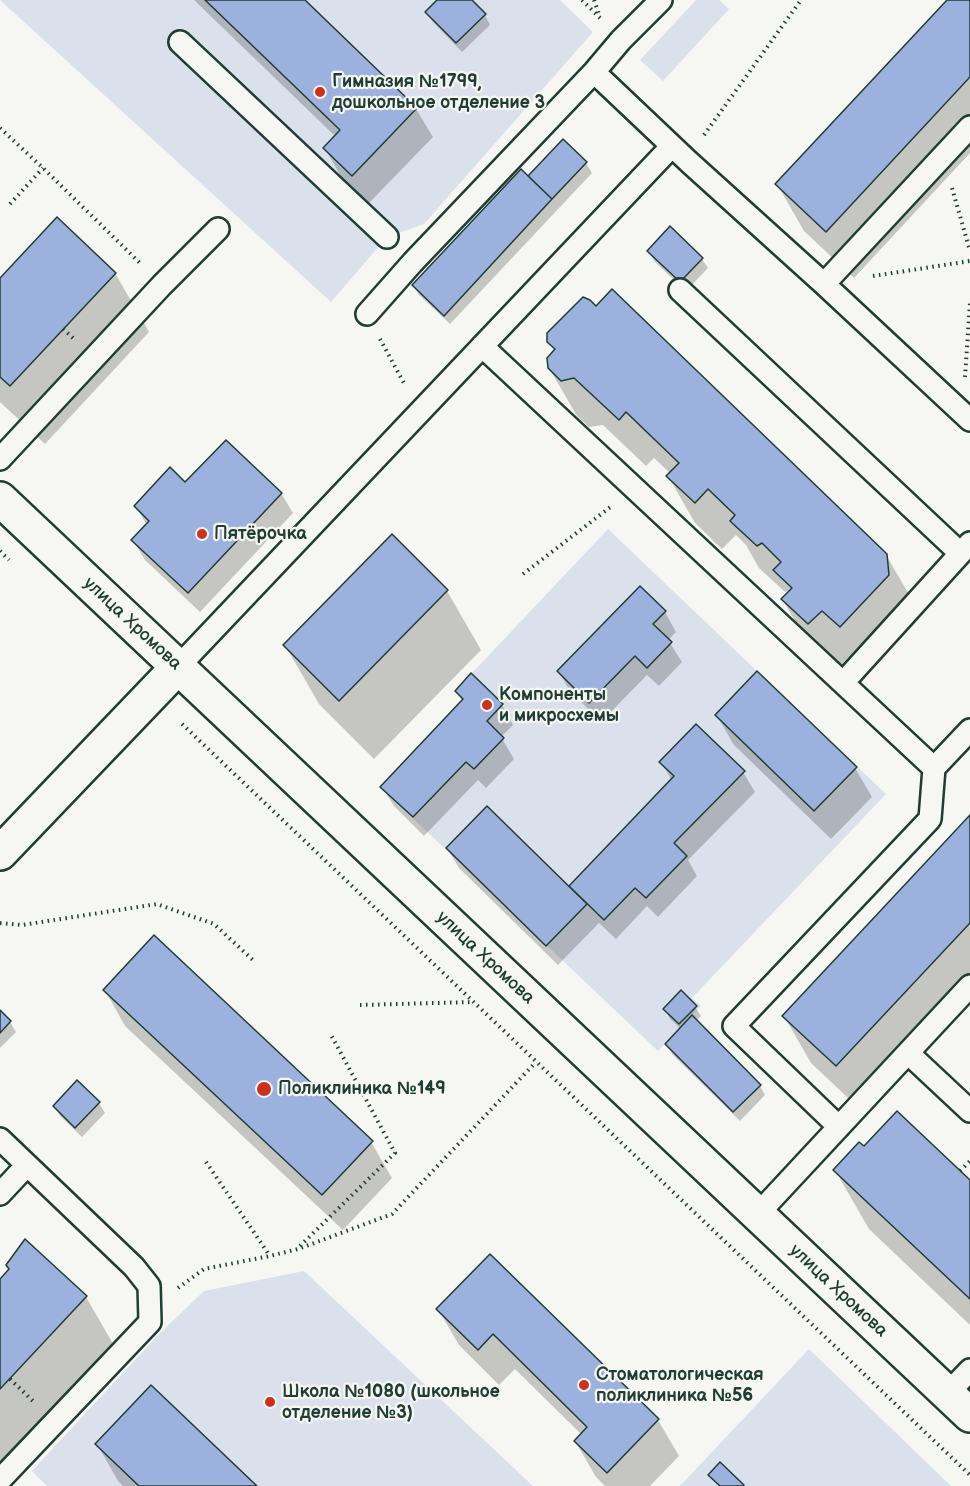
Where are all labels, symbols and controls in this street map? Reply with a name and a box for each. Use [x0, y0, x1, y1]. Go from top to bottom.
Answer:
place label: Гимназия №1799, дошкольное отделение 3 [332, 71, 545, 113]
marker: Гимназия №1799, дошкольное отделение 3 [313, 85, 327, 99]
place label: Пятёрочка [214, 523, 307, 545]
marker: Пятёрочка [195, 527, 209, 541]
street label: улица Хромова [78, 573, 186, 675]
place label: Компоненты и микросхемы [499, 684, 619, 726]
marker: Компоненты и микросхемы [480, 698, 494, 712]
street label: улица Хромова [431, 907, 539, 1009]
place label: Поликлиника №149 [278, 1078, 446, 1100]
marker: Поликлиника №149 [255, 1080, 273, 1098]
street label: улица Хромова [784, 1240, 892, 1342]
place label: Стоматологическая поликлиника №56 [596, 1364, 764, 1406]
marker: Стоматологическая поликлиника №56 [577, 1378, 591, 1392]
place label: Школа №1080 (школьное отделение №3) [282, 1381, 500, 1424]
marker: Школа №1080 (школьное отделение №3) [263, 1395, 277, 1409]

